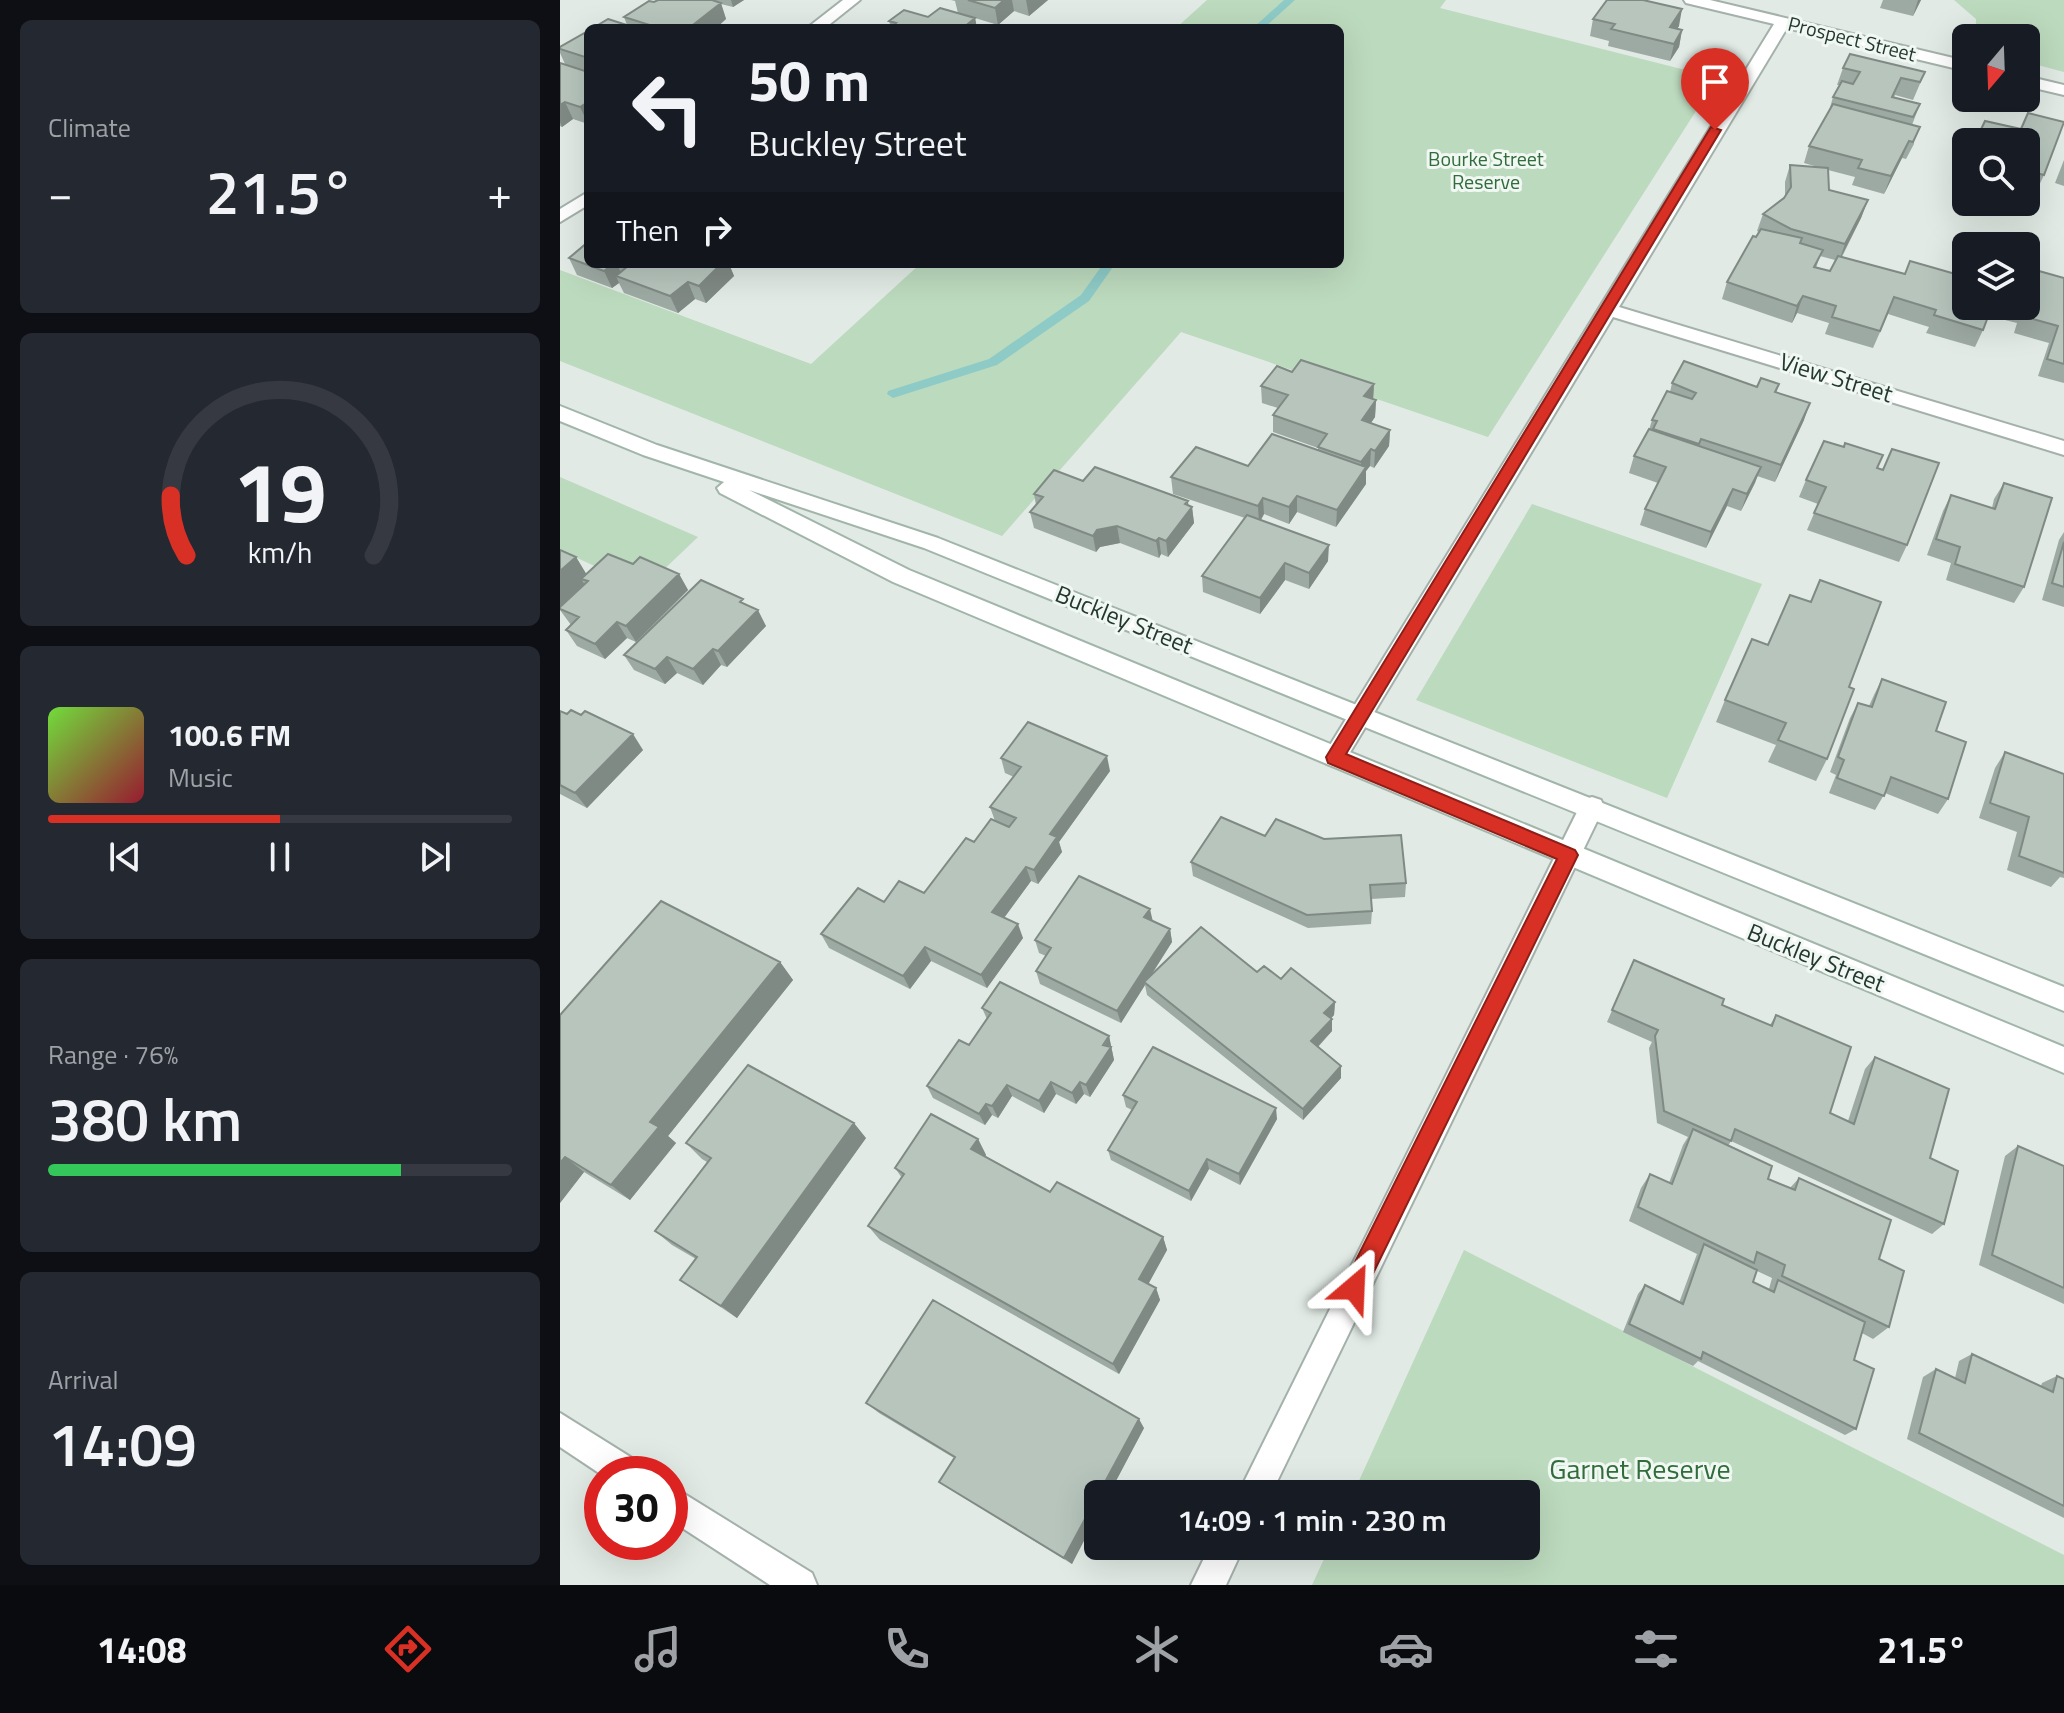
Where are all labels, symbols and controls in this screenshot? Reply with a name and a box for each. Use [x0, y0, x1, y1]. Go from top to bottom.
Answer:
street label: Prospect Street [1785, 8, 1919, 69]
north arrow [1952, 24, 2040, 112]
map controls [1952, 24, 2040, 320]
text: 50 m [748, 38, 870, 123]
pin [1681, 48, 1749, 130]
icon: left [616, 56, 720, 160]
icon: arrive [1693, 60, 1737, 104]
text: Climate [48, 108, 131, 147]
text: Buckley Street [748, 115, 967, 170]
button: search [1952, 128, 2040, 216]
park label: Bourke Street Reserve [1428, 143, 1544, 197]
text: 21.5° [206, 146, 354, 237]
text: − [48, 159, 73, 226]
text: + [487, 159, 512, 226]
text: Then [616, 207, 679, 253]
icon: right [695, 208, 739, 252]
button: layers [1952, 232, 2040, 320]
street label: View Street [1775, 343, 1898, 411]
text: 19 [233, 427, 327, 553]
text: km/h [248, 531, 312, 574]
street label: Buckley Street [1050, 575, 1199, 663]
text: 100.6 FM [168, 712, 291, 758]
text: Music [168, 758, 233, 797]
icon: previous [103, 835, 147, 879]
icon: pause [258, 835, 302, 879]
icon: next [413, 835, 457, 879]
street label: Buckley Street [1742, 913, 1891, 1001]
text: Range · 76% [48, 1035, 178, 1074]
text: 380 km [48, 1073, 242, 1164]
position arrow [1312, 1246, 1396, 1330]
text: Arrival [48, 1360, 119, 1399]
text: 14:09 [48, 1398, 197, 1489]
park label: Garnet Reserve [1549, 1447, 1731, 1490]
speed limit sign: 30 [584, 1456, 688, 1560]
text: 14:09 · 1 min · 230 m [1177, 1497, 1447, 1543]
icon: directions [380, 1621, 436, 1677]
icon: music [630, 1621, 686, 1677]
icon: phone [879, 1621, 935, 1677]
icon: climate [1129, 1621, 1185, 1677]
icon: car [1378, 1621, 1434, 1677]
icon: filters [1628, 1621, 1684, 1677]
text: 14:08 [97, 1622, 187, 1677]
text: 21.5° [1877, 1622, 1967, 1677]

